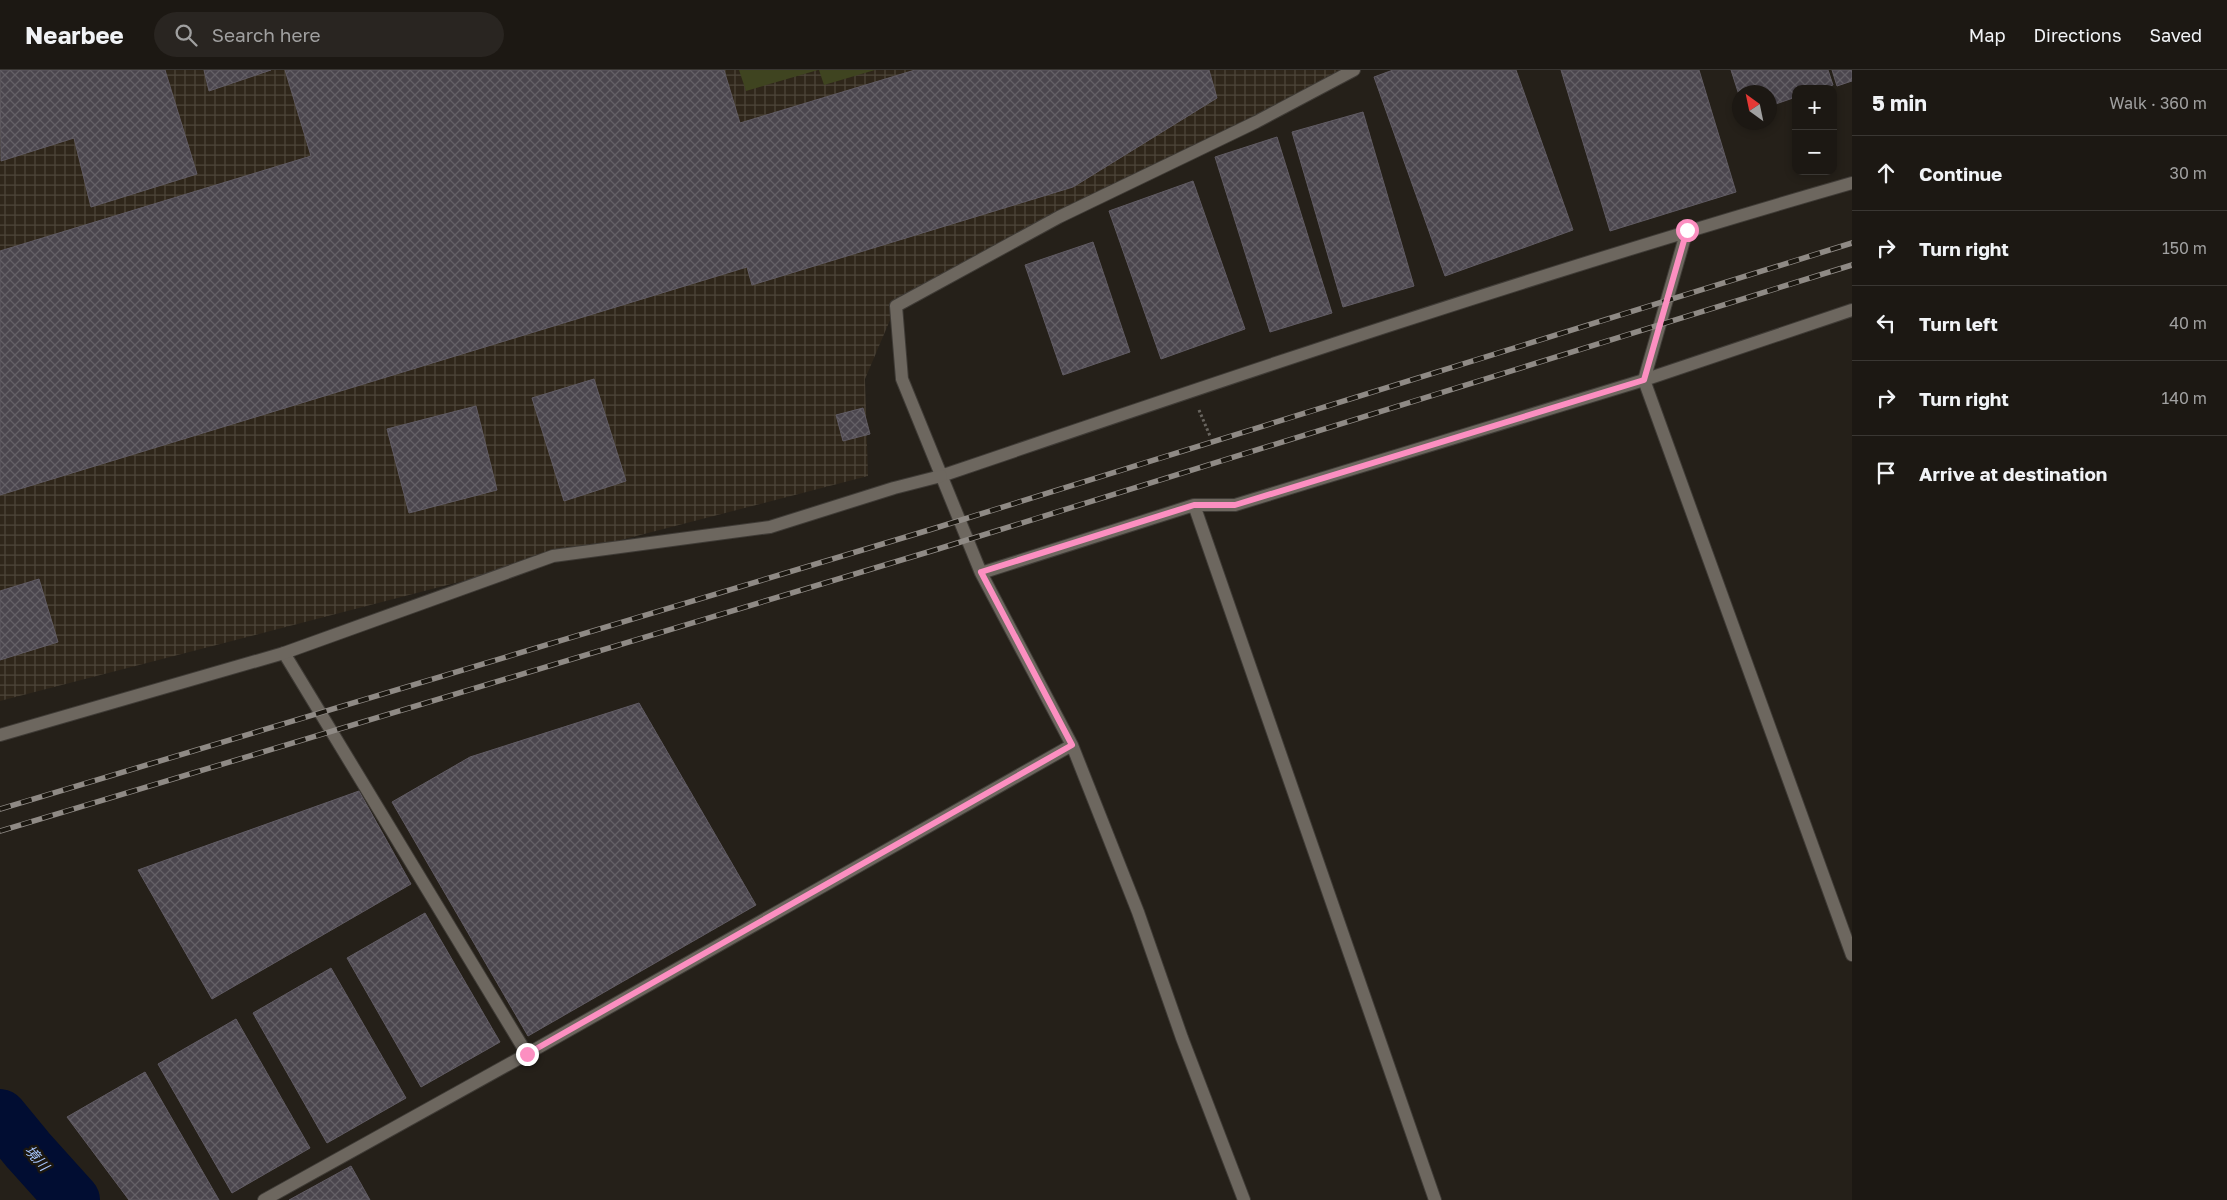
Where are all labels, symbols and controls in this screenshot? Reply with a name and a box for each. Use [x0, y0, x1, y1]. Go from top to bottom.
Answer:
search box [154, 12, 504, 57]
text: Nearbee [25, 20, 124, 49]
icon: search [172, 21, 200, 49]
text: Search here [212, 23, 321, 46]
text: Map [1969, 24, 2005, 46]
text: Directions [2033, 24, 2121, 46]
text: Saved [2149, 24, 2202, 46]
north arrow [1732, 85, 1777, 130]
map controls [1792, 85, 1837, 175]
button: + [1792, 85, 1837, 130]
text: 5 min [1872, 90, 1927, 116]
text: Walk · 360 m [2109, 93, 2207, 113]
button: − [1792, 130, 1837, 175]
icon: ahead [1872, 159, 1900, 187]
text: Continue [1919, 162, 2002, 185]
text: 30 m [2170, 163, 2207, 183]
route start [1676, 219, 1699, 242]
icon: right [1872, 234, 1900, 262]
text: Turn right [1919, 237, 2009, 260]
text: 150 m [2162, 238, 2207, 258]
icon: left [1872, 309, 1900, 337]
text: Turn left [1919, 312, 1998, 335]
text: 40 m [2169, 313, 2207, 333]
icon: right [1872, 384, 1900, 412]
text: Turn right [1919, 387, 2009, 410]
text: 140 m [2161, 388, 2207, 408]
icon: arrive [1872, 459, 1900, 487]
text: Arrive at destination [1919, 462, 2107, 485]
route end [516, 1043, 539, 1066]
water label: 境川 [22, 1142, 54, 1175]

